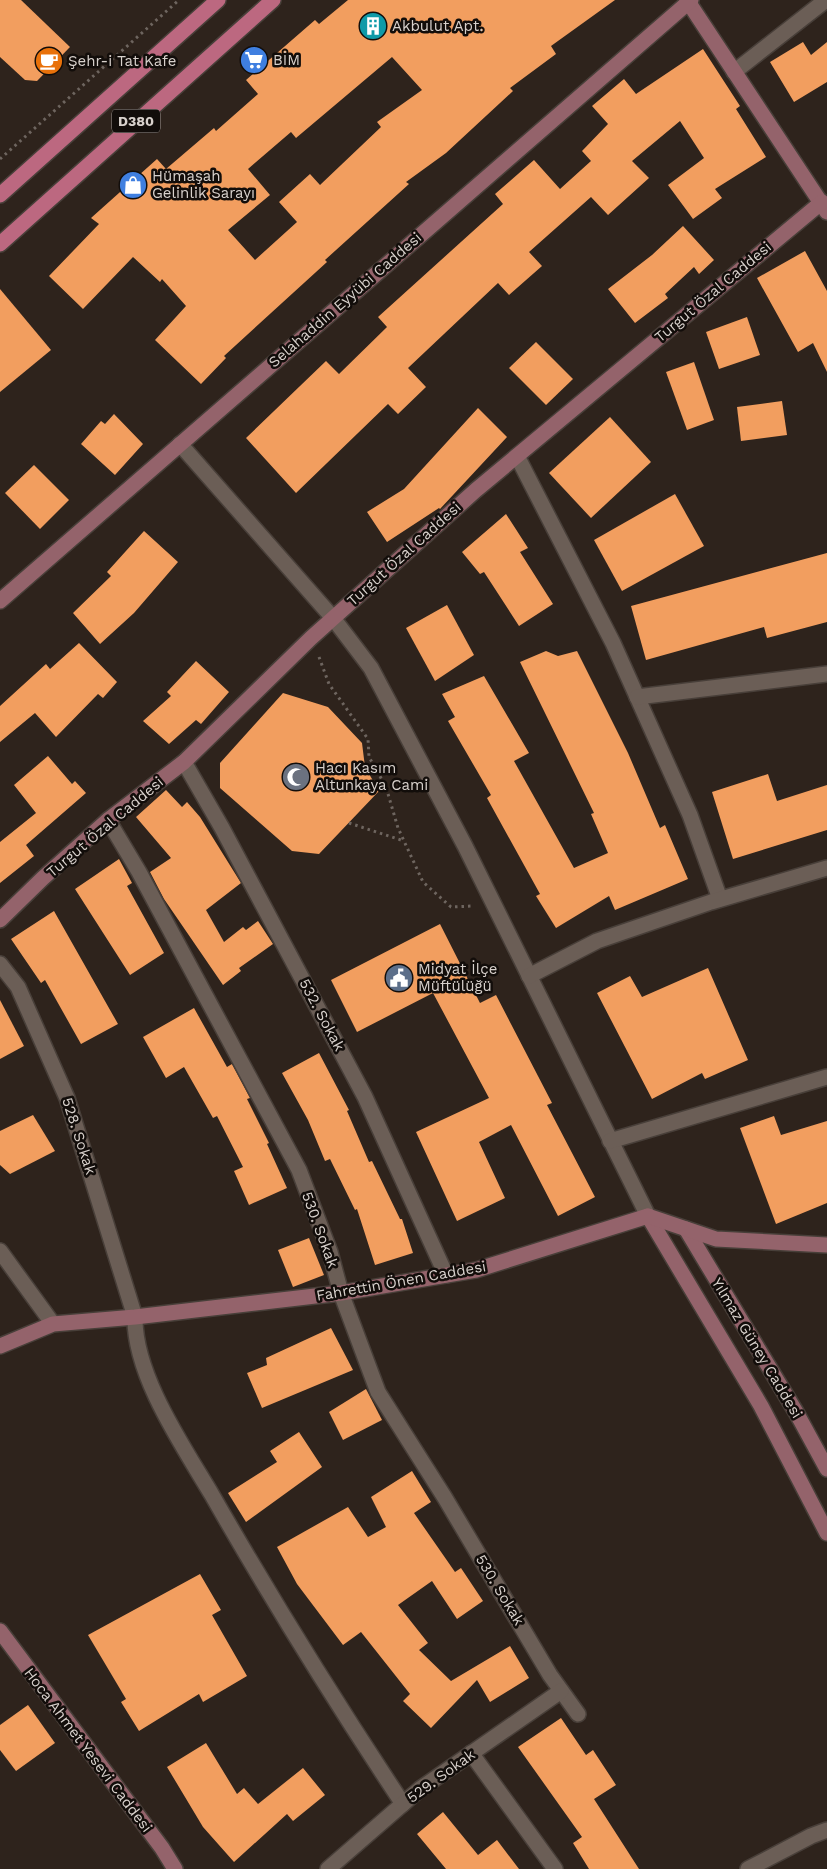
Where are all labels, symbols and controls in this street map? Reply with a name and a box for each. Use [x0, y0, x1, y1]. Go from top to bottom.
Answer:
building icon: Akbulut Apt. [358, 11, 388, 41]
place label: Akbulut Apt. [392, 17, 483, 35]
supermarket icon: BİM [239, 45, 269, 75]
cafe icon: Şehr-i Tat Kafe [34, 46, 64, 76]
place label: BİM [273, 51, 300, 69]
place label: Şehr-i Tat Kafe [68, 52, 176, 70]
road number: D380 [112, 110, 160, 132]
place label: Hümaşah Gelinlik Sarayı [152, 167, 255, 202]
shop icon: Hümaşah Gelinlik Sarayı [118, 170, 148, 200]
street label: Selahaddin Eyyübi Caddesi [265, 229, 425, 371]
street label: Turgut Özal Caddesi [651, 238, 775, 346]
street label: Turgut Özal Caddesi [343, 498, 465, 610]
place label: Hacı Kasım Altunkaya Cami [315, 759, 428, 794]
mosque icon: Hacı Kasım Altunkaya Cami [281, 762, 311, 792]
street label: Turgut Özal Caddesi [43, 773, 167, 881]
place label: Midyat İlçe Müftülüğü [418, 960, 497, 995]
public building icon: Midyat İlçe Müftülüğü [384, 963, 414, 993]
street label: 532. Sokak [295, 976, 349, 1055]
street label: 528. Sokak [58, 1095, 100, 1177]
street label: 530. Sokak [298, 1190, 342, 1271]
street label: Fahrettin Önen Caddesi [315, 1257, 487, 1305]
street label: Yılmaz Güney Caddesi [708, 1275, 806, 1421]
street label: 530. Sokak [472, 1551, 528, 1629]
street label: Hoca Ahmet Yesevi Caddesi [20, 1664, 156, 1836]
street label: 529. Sokak [404, 1745, 479, 1807]

